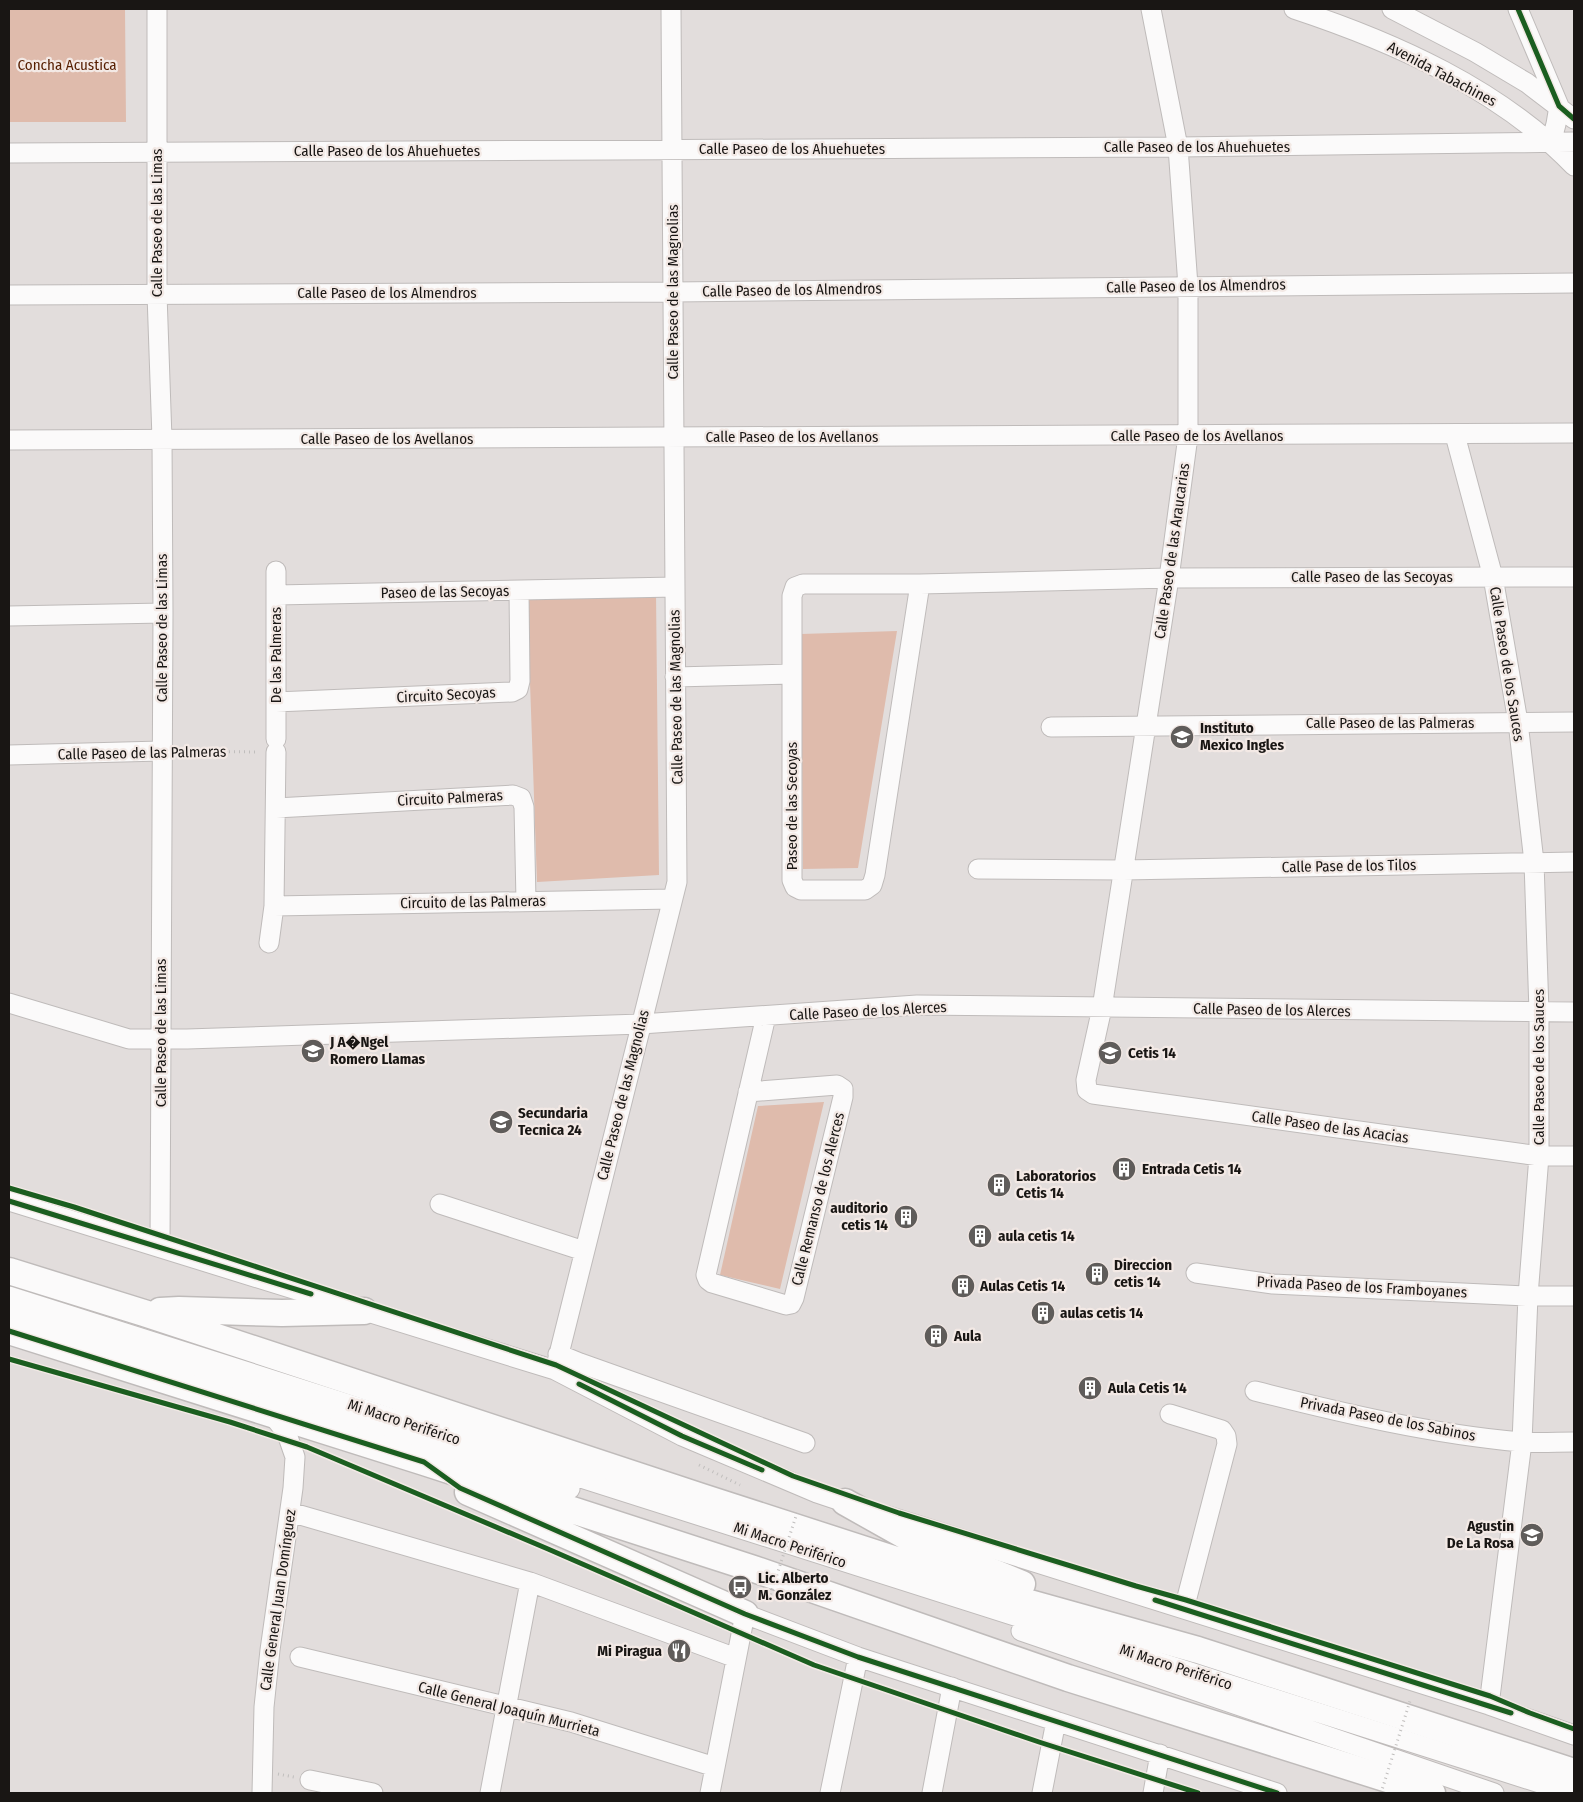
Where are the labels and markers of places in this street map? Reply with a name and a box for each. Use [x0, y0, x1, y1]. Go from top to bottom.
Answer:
place label: Instituto Mexico Ingles [1200, 719, 1284, 754]
school or university icon: Instituto Mexico Ingles [1169, 724, 1195, 750]
place label: J A�Ngel Romero Llamas [329, 1033, 426, 1068]
school or university icon: J A�Ngel Romero Llamas [300, 1038, 326, 1064]
school or university icon: Cetis 14 [1097, 1040, 1123, 1066]
place label: Cetis 14 [1128, 1044, 1176, 1062]
place label: Secundaria Tecnica 24 [518, 1104, 588, 1139]
school or university icon: Secundaria Tecnica 24 [488, 1109, 514, 1135]
building icon: Entrada Cetis 14 [1111, 1156, 1137, 1182]
place label: Entrada Cetis 14 [1142, 1160, 1242, 1178]
place label: Laboratorios Cetis 14 [1016, 1167, 1096, 1202]
building icon: Laboratorios Cetis 14 [986, 1172, 1012, 1198]
place label: auditorio cetis 14 [830, 1199, 888, 1234]
building icon: auditorio cetis 14 [893, 1204, 919, 1230]
building icon: aula cetis 14 [967, 1223, 993, 1249]
place label: aula cetis 14 [998, 1227, 1075, 1245]
place label: Direccion cetis 14 [1114, 1256, 1172, 1291]
building icon: Direccion cetis 14 [1084, 1261, 1110, 1287]
building icon: Aulas Cetis 14 [950, 1273, 976, 1299]
place label: Aulas Cetis 14 [979, 1277, 1065, 1295]
building icon: aulas cetis 14 [1030, 1300, 1056, 1326]
place label: aulas cetis 14 [1060, 1304, 1143, 1322]
building icon: Aula [923, 1323, 949, 1349]
place label: Aula [953, 1327, 982, 1345]
building icon: Aula Cetis 14 [1077, 1375, 1103, 1401]
place label: Aula Cetis 14 [1107, 1379, 1187, 1397]
place label: Agustin De La Rosa [1447, 1517, 1515, 1552]
school or university icon: Agustin De La Rosa [1519, 1522, 1545, 1548]
place label: Lic. Alberto M. González [758, 1569, 832, 1604]
bus stop icon: Lic. Alberto M. González [727, 1574, 753, 1600]
restaurant icon: Mi Piragua [666, 1638, 692, 1664]
place label: Mi Piragua [597, 1642, 663, 1660]

